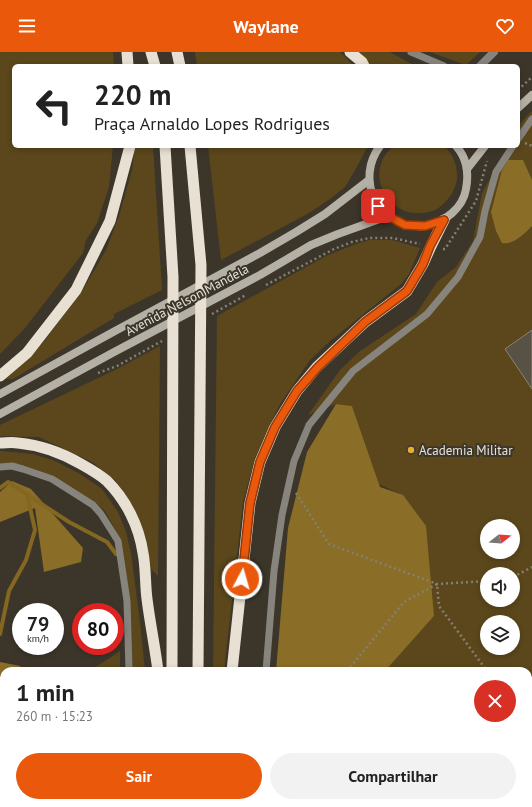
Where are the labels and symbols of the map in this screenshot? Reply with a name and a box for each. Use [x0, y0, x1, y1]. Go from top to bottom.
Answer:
pin [361, 189, 395, 223]
street label: Avenida Nelson Mandela [122, 260, 252, 340]
place label: Academia Militar [419, 442, 513, 459]
marker: Academia Militar [406, 445, 416, 455]
north arrow [480, 519, 520, 559]
position arrow [221, 558, 263, 600]
speed limit sign: 80 [72, 603, 124, 655]

